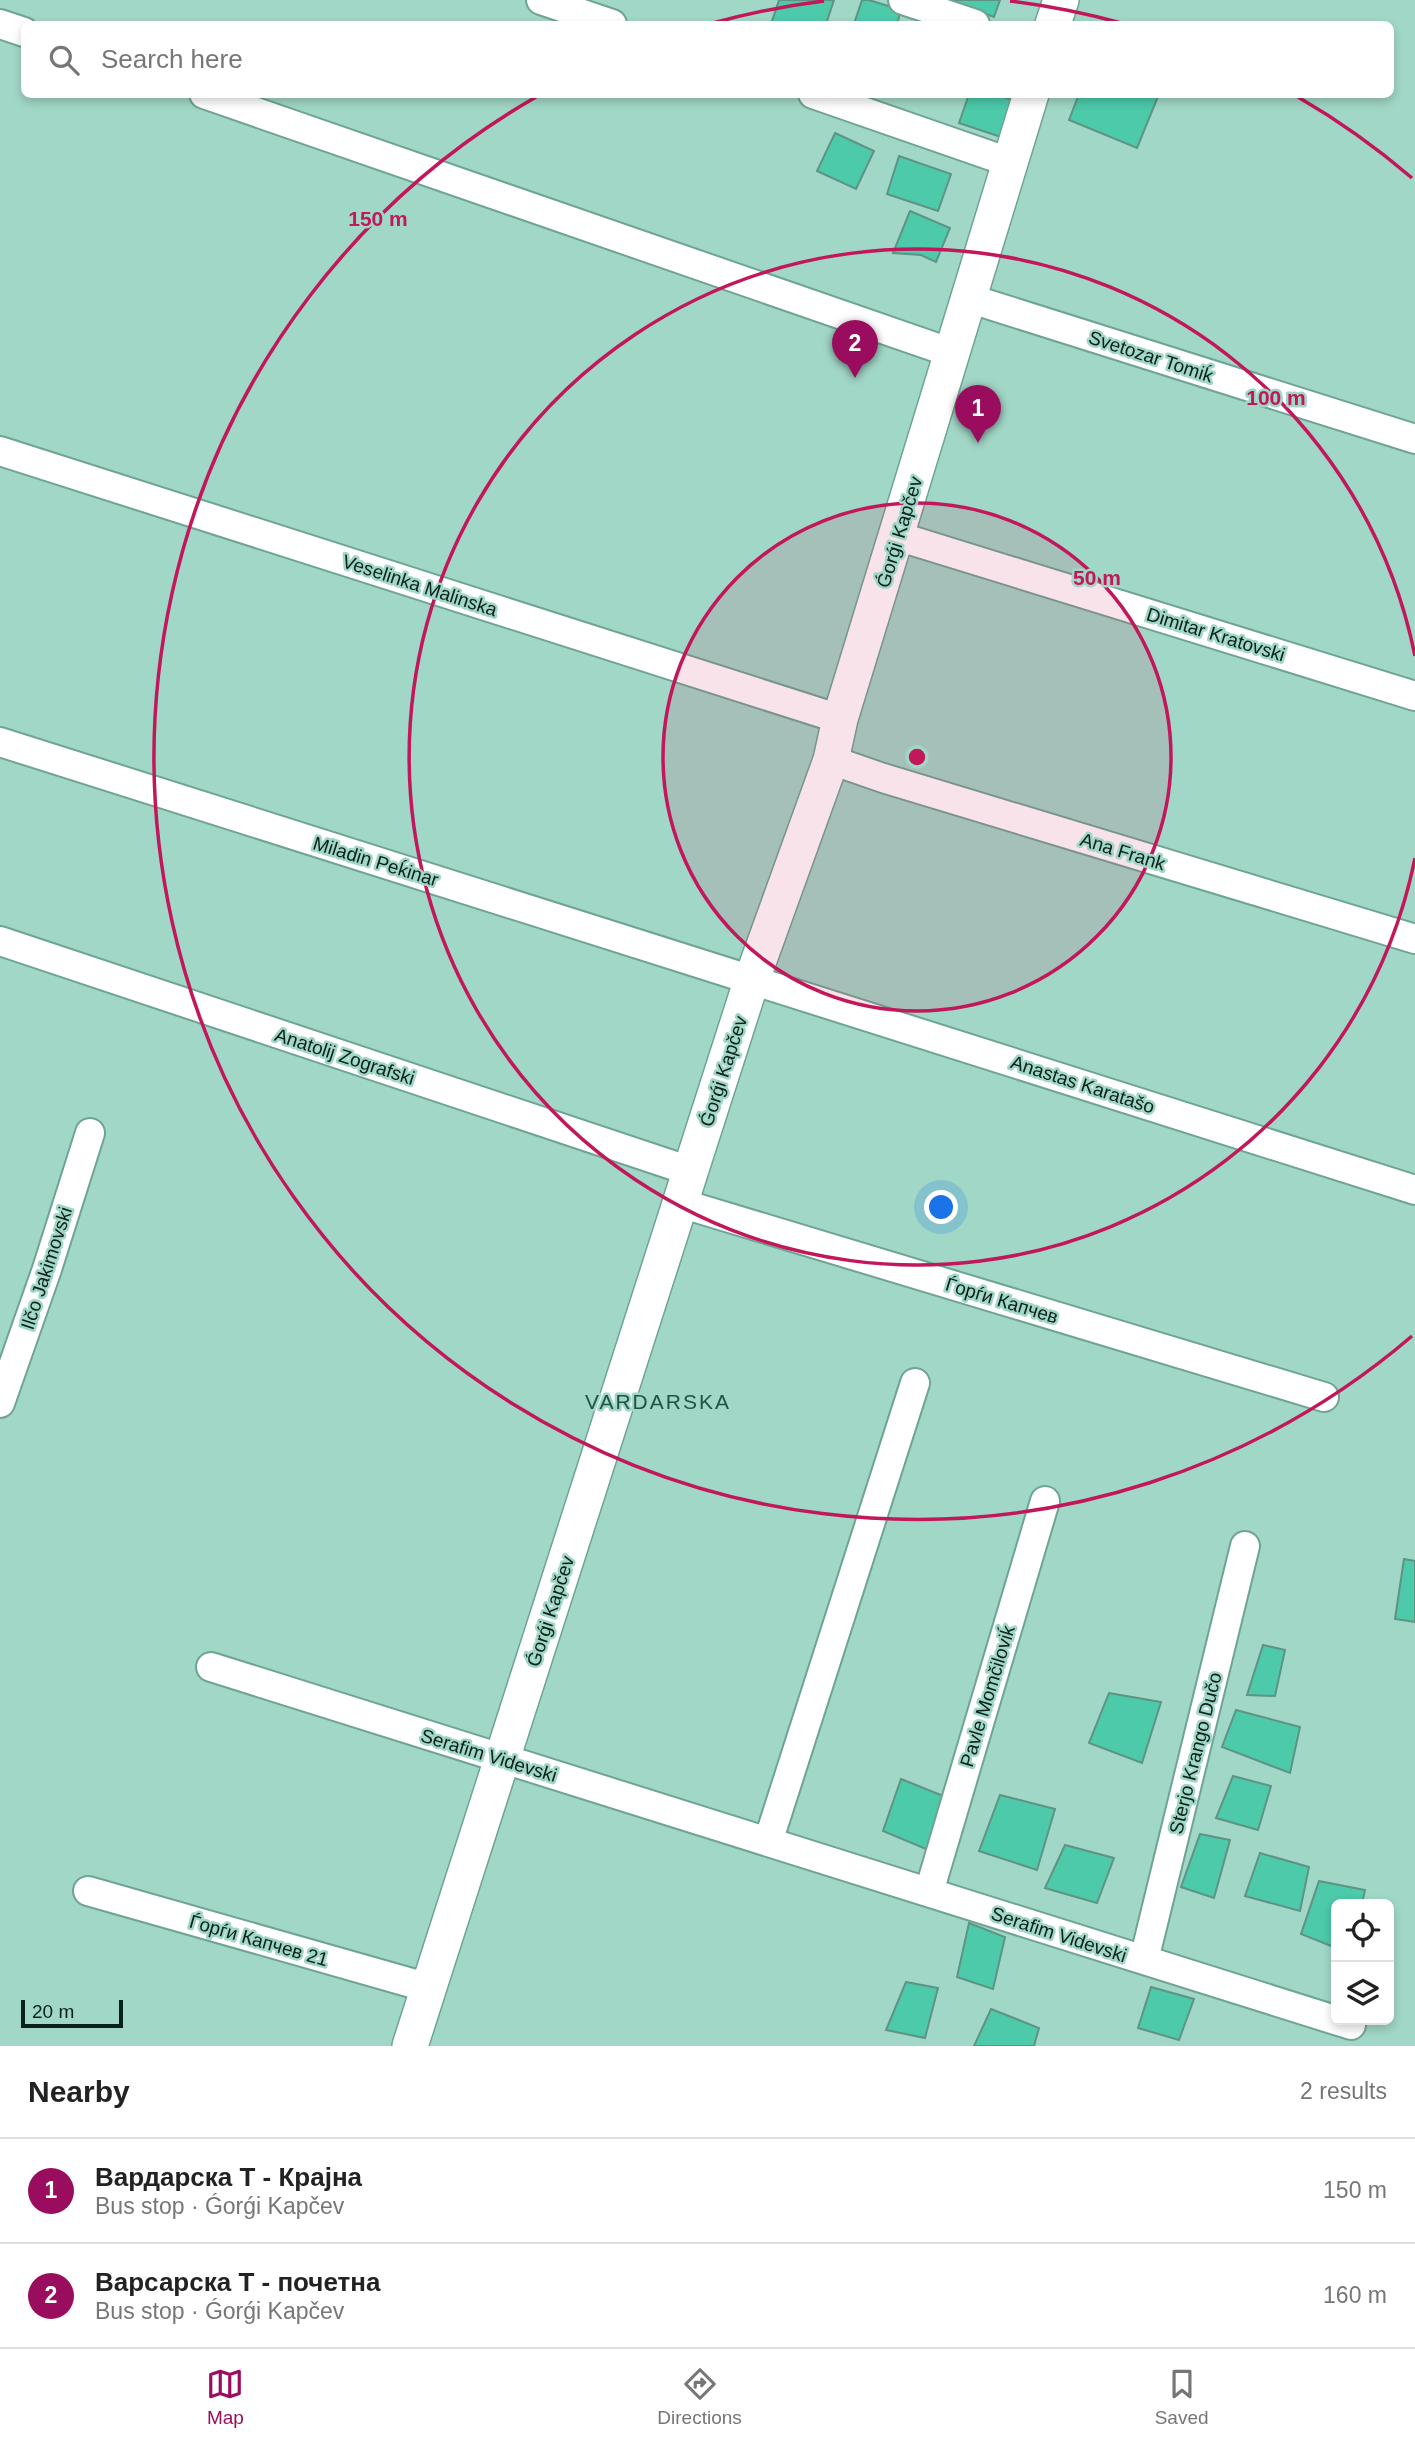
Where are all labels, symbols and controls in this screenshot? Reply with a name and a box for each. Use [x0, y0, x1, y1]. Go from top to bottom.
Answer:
search box [21, 21, 1394, 98]
icon: search [45, 41, 83, 79]
text: Search here [101, 44, 243, 74]
text: 150 m [348, 207, 408, 230]
pin: 2 [832, 320, 878, 378]
street label: Svetozar Tomiḱ [1086, 326, 1216, 387]
pin: 1 [955, 385, 1001, 443]
text: 100 m [1246, 386, 1306, 409]
street label: Ǵorǵi Kapčev [873, 474, 926, 590]
street label: Veselinka Malinska [340, 551, 500, 621]
text: 50 m [1073, 566, 1121, 589]
street label: Dimitar Kratovski [1144, 603, 1288, 666]
centre of rings [905, 745, 929, 769]
street label: Ana Frank [1078, 829, 1168, 874]
street label: Miladin Peḱinar [311, 832, 442, 891]
street label: Ǵorǵi Kapčev [696, 1013, 751, 1129]
street label: Anatolij Zografski [272, 1024, 417, 1089]
street label: Anastas Karatašo [1008, 1051, 1157, 1118]
your location [924, 1190, 958, 1224]
street label: Ilčo Jakimovski [17, 1204, 76, 1332]
street label: Ѓорѓи Капчев [943, 1273, 1061, 1328]
district label: VARDARSKA [585, 1390, 731, 1413]
street label: Ǵorǵi Kapčev [523, 1553, 578, 1669]
street label: Pavle Momčiloviḱ [956, 1622, 1019, 1769]
street label: Sterjo Krango Dučo [1165, 1670, 1226, 1836]
street label: Serafim Videvski [418, 1725, 559, 1786]
map controls [1331, 1899, 1394, 2025]
button: locate [1331, 1899, 1394, 1962]
street label: Serafim Videvski [988, 1903, 1129, 1966]
street label: Ѓорѓи Капчев 21 [187, 1911, 331, 1970]
button: layers [1331, 1962, 1394, 2025]
scale bar [21, 1997, 122, 2029]
text: 20 m [32, 2001, 74, 2022]
text: Nearby [28, 2075, 130, 2108]
text: 2 results [1300, 2078, 1387, 2104]
text: Вардарска Т - Крајна [95, 2162, 362, 2192]
text: 1 [45, 2177, 57, 2203]
text: 150 m [1323, 2177, 1387, 2203]
text: Bus stop · Ǵorǵi Kapčev [95, 2193, 344, 2219]
text: Варсарска Т - почетна [95, 2267, 380, 2297]
text: 2 [45, 2282, 57, 2308]
text: 160 m [1323, 2282, 1387, 2308]
text: Bus stop · Ǵorǵi Kapčev [95, 2298, 344, 2324]
tab: Map [206, 2365, 244, 2429]
tab: Directions [657, 2365, 742, 2429]
tab: Saved [1155, 2365, 1209, 2429]

